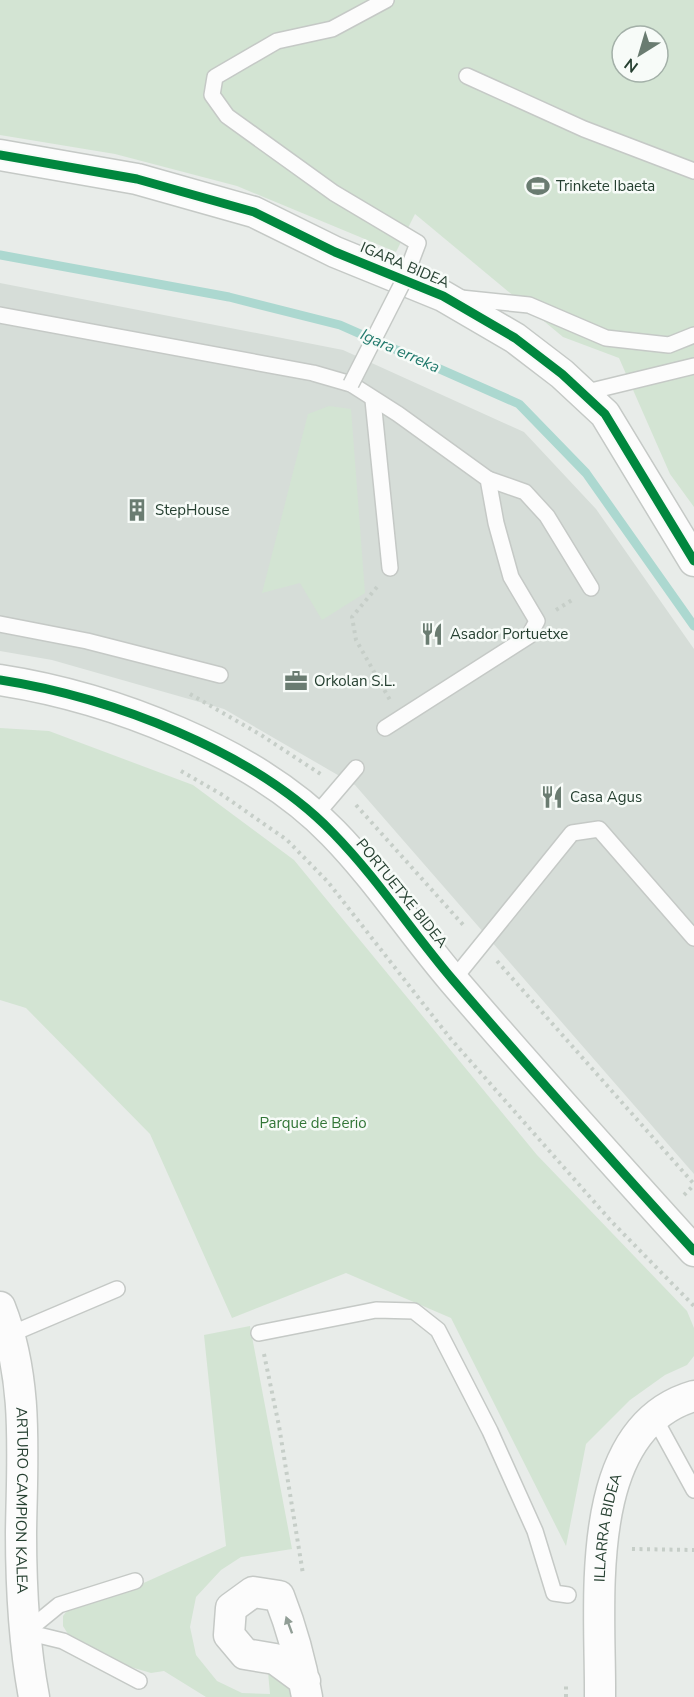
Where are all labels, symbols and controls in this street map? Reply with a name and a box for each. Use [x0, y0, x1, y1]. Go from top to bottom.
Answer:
north arrow [610, 24, 670, 84]
text: N [620, 53, 643, 78]
sports icon: Trinkete Ibaeta [525, 173, 551, 199]
place label: Trinkete Ibaeta [556, 176, 655, 196]
street label: IGARA BIDEA [357, 237, 453, 293]
water label: Igara erreka [357, 324, 443, 378]
building icon: StepHouse [124, 497, 150, 523]
place label: StepHouse [155, 500, 229, 520]
restaurant icon: Asador Portuetxe [419, 621, 445, 647]
place label: Asador Portuetxe [450, 624, 568, 644]
office icon: Orkolan S.L. [283, 668, 309, 694]
place label: Orkolan S.L. [314, 671, 396, 691]
restaurant icon: Casa Agus [539, 784, 565, 810]
place label: Casa Agus [570, 787, 642, 807]
street label: PORTUETXE BIDEA [352, 834, 452, 952]
park label: Parque de Berio [259, 1113, 367, 1133]
street label: ARTURO CAMPION KALEA [11, 1406, 32, 1594]
street label: ILLARRA BIDEA [590, 1470, 627, 1583]
one-way arrow [284, 1616, 294, 1634]

